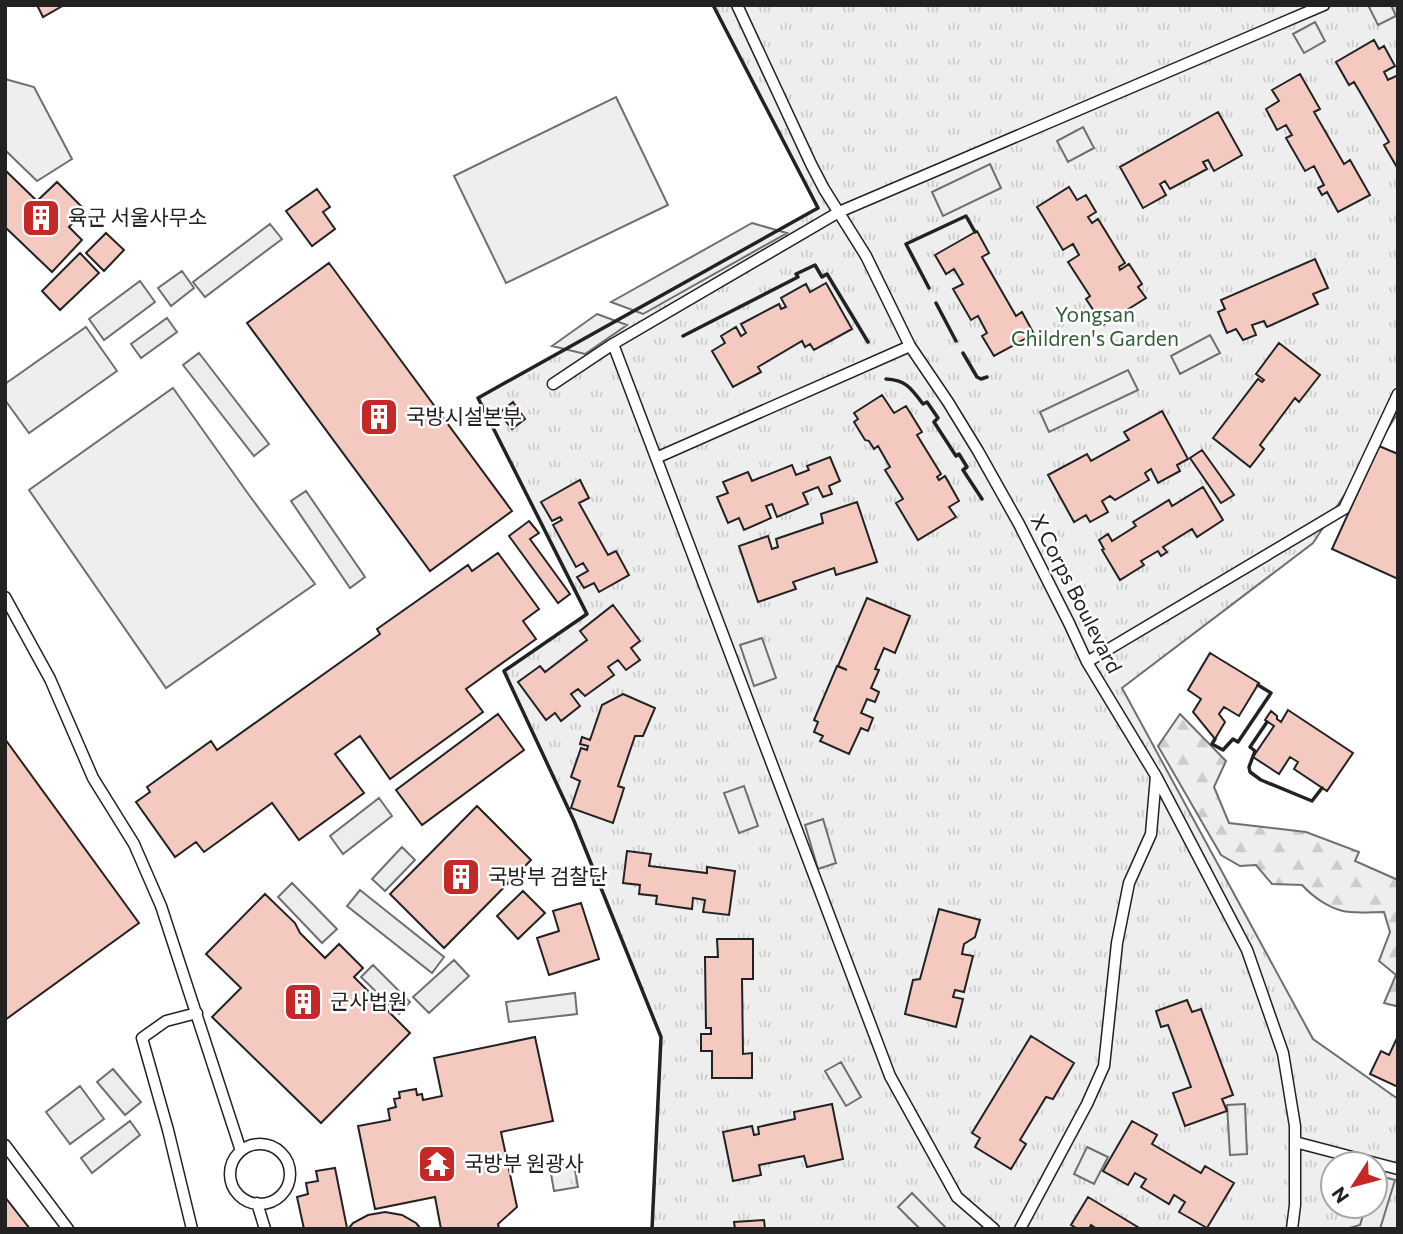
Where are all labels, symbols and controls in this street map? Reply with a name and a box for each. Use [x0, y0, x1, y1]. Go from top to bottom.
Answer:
building icon: 육군 서울사무소 [20, 197, 62, 239]
place label: 육군 서울사무소 [68, 204, 207, 229]
park label: Yongsan Children's Garden [1011, 301, 1179, 350]
building icon: 국방시설본부 [358, 396, 400, 438]
place label: 국방시설본부 [406, 403, 522, 428]
street label: X Corps Boulevard [1026, 510, 1128, 677]
building icon: 국방부 검찰단 [440, 856, 482, 898]
place label: 국방부 검찰단 [488, 863, 608, 888]
building icon: 군사법원 [282, 981, 324, 1023]
place label: 군사법원 [330, 988, 407, 1013]
temple icon: 국방부 원광사 [416, 1143, 458, 1185]
place label: 국방부 원광사 [464, 1150, 584, 1175]
north arrow [1319, 1150, 1389, 1220]
text: N [1326, 1183, 1353, 1208]

